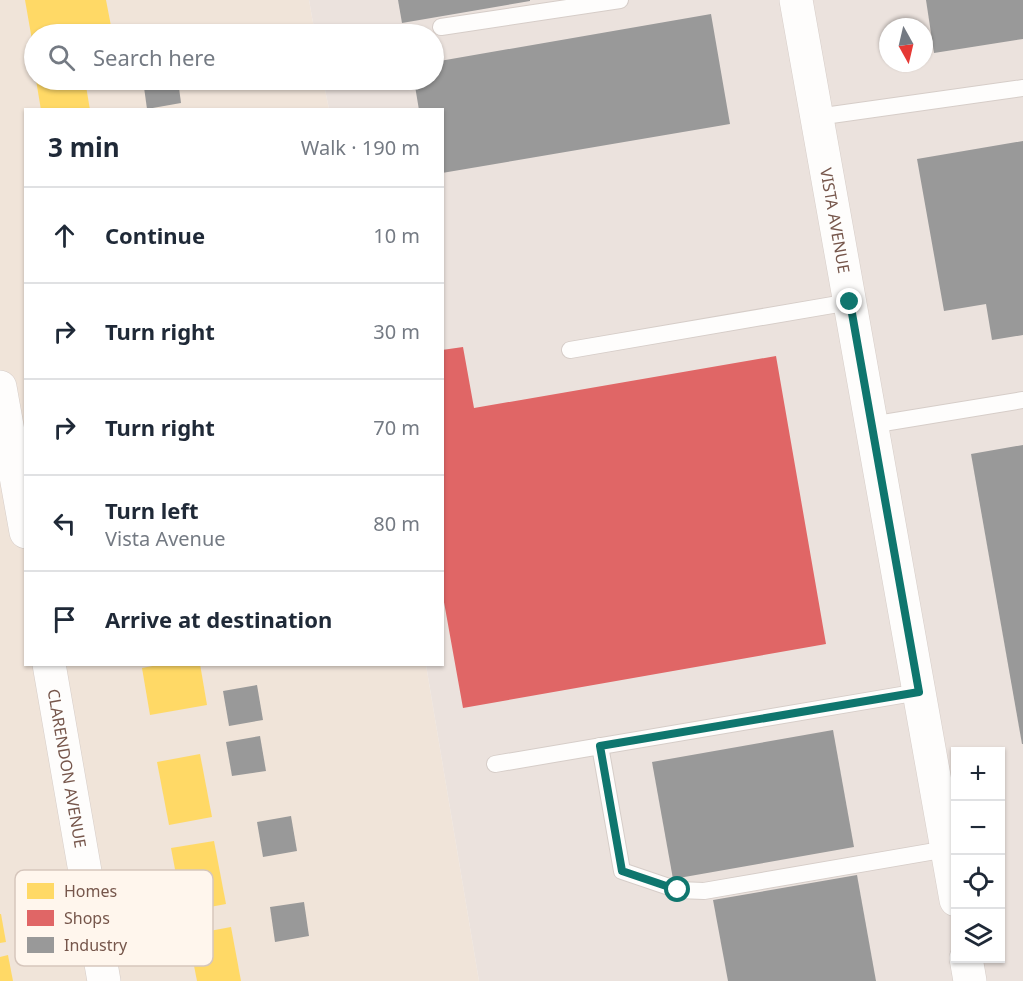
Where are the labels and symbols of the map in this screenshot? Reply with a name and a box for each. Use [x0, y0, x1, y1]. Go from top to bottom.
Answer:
north arrow [879, 18, 933, 72]
street label: VISTA AVENUE [815, 166, 855, 275]
route end [836, 288, 862, 314]
street label: CLARENDON AVENUE [43, 687, 92, 850]
legend [15, 870, 213, 966]
route start [664, 876, 690, 902]
text: Homes [64, 880, 117, 902]
text: Shops [64, 907, 110, 929]
text: Industry [64, 934, 128, 956]

